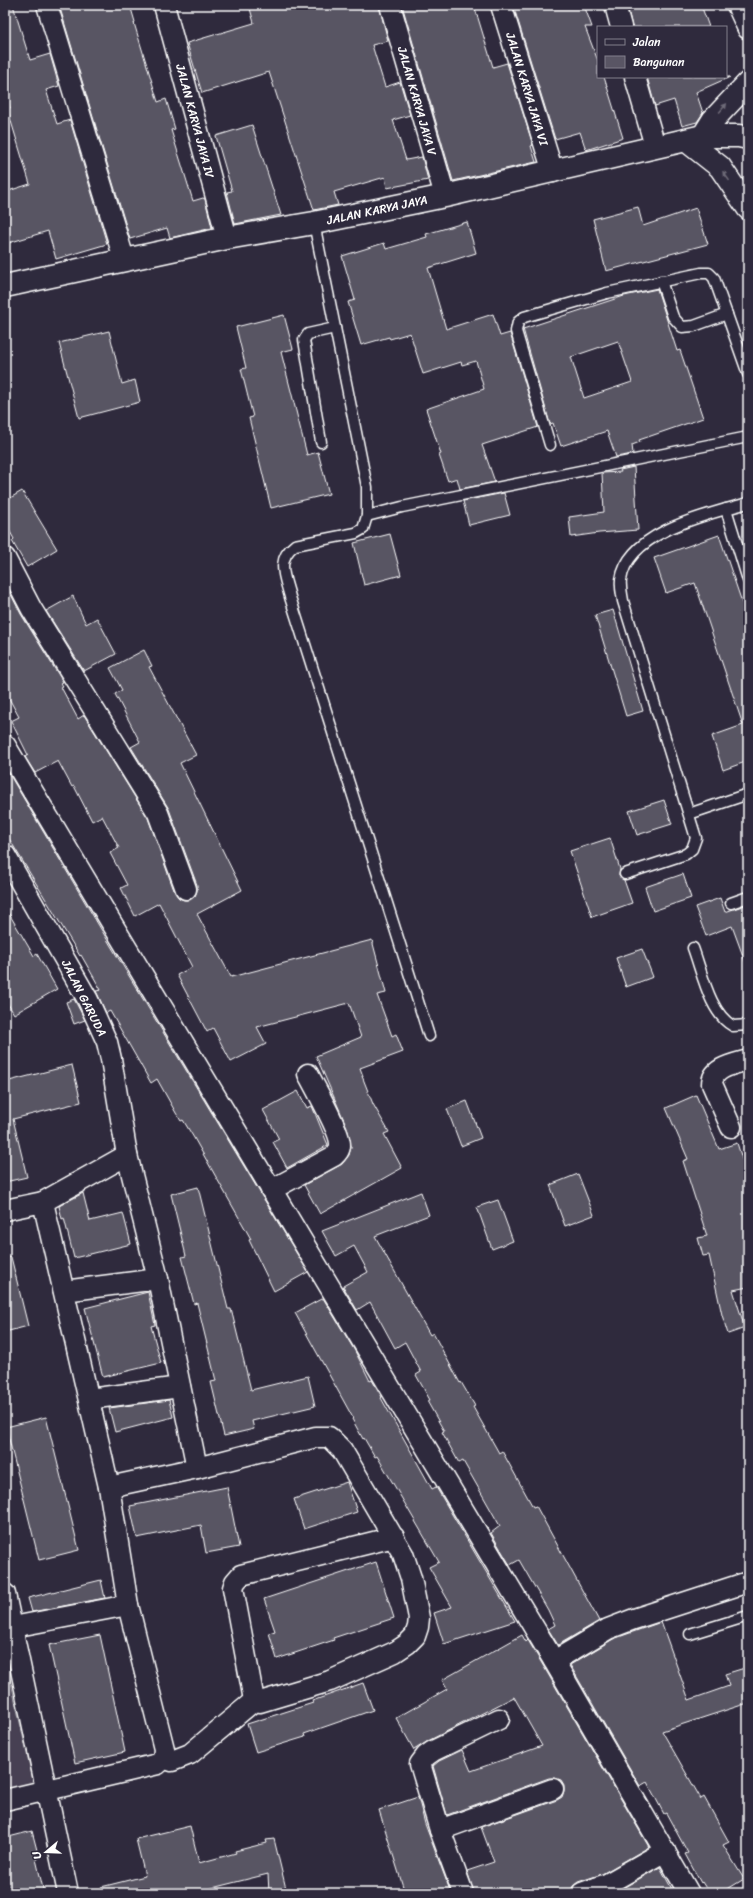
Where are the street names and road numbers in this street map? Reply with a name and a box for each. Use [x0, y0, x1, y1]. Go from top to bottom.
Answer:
street label: JALAN KARYA JAYA VI [499, 29, 555, 149]
street label: JALAN KARYA JAYA V [391, 43, 443, 159]
street label: JALAN KARYA JAYA IV [169, 61, 221, 181]
street label: JALAN KARYA JAYA [324, 189, 429, 232]
street label: JALAN GARUDA [55, 955, 113, 1041]

